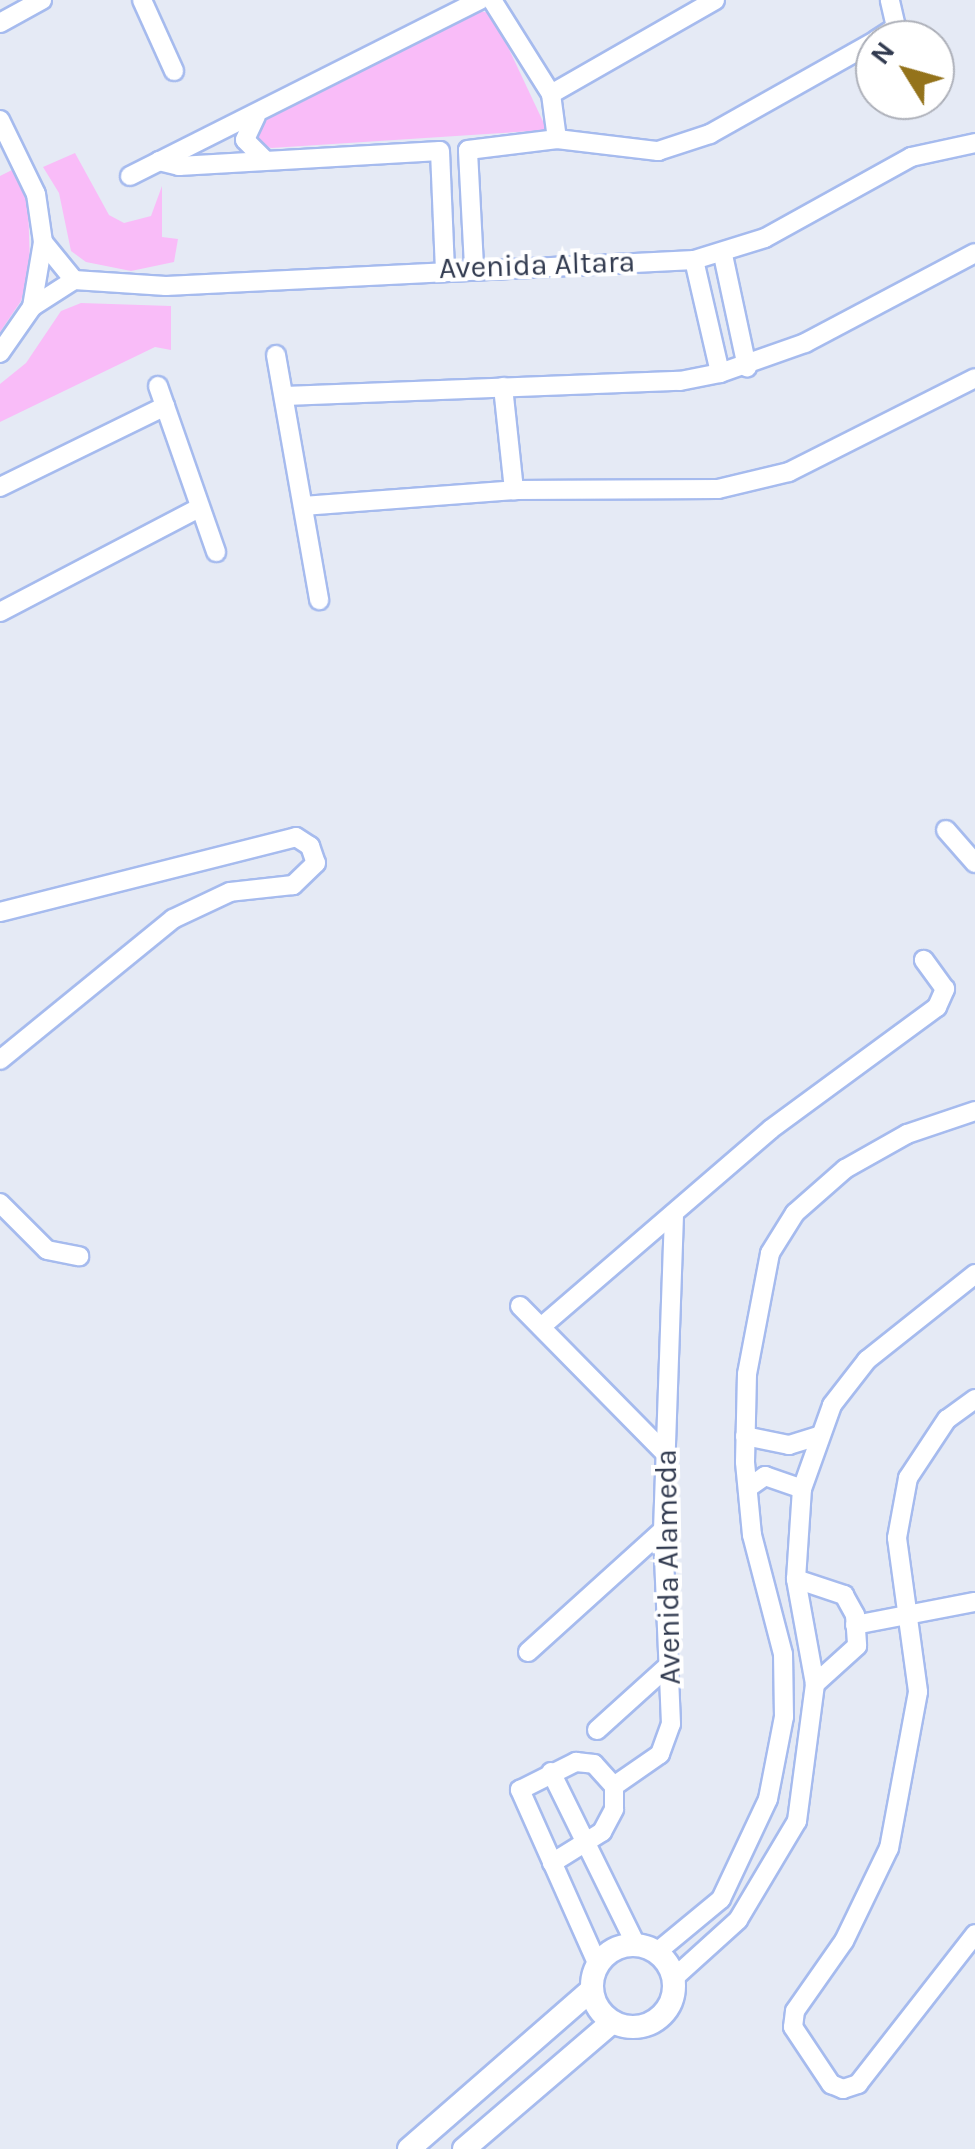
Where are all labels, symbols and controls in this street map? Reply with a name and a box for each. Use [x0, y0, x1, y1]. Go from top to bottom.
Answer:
north arrow [855, 20, 955, 120]
text: N [863, 35, 901, 71]
street label: Avenida Altara [438, 244, 636, 286]
street label: Avenida Alameda [648, 1449, 688, 1685]

